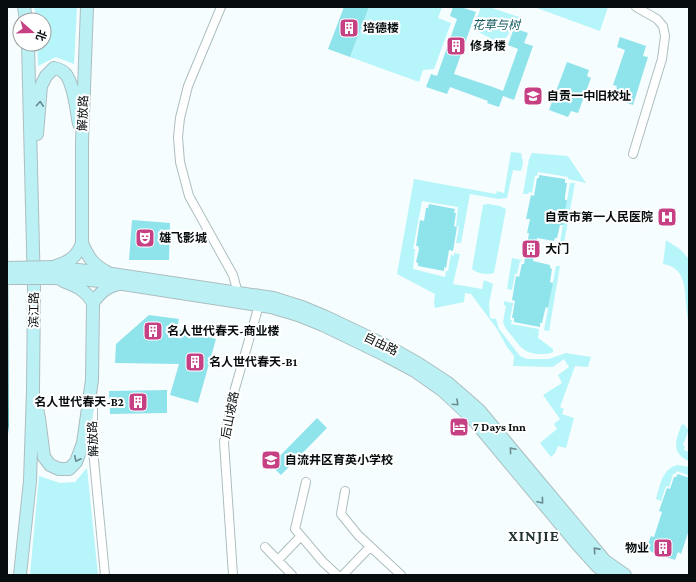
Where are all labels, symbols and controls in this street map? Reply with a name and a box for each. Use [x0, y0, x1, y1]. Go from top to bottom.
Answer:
north arrow [12, 12, 52, 52]
building icon: 培德楼 [338, 17, 360, 39]
park label: 花草与树 [472, 18, 522, 32]
place label: 培德楼 [363, 21, 399, 35]
text: 北 [34, 28, 49, 43]
building icon: 修身楼 [445, 35, 467, 57]
place label: 修身楼 [470, 39, 506, 53]
school or university icon: 自贡一中旧校址 [522, 85, 544, 107]
place label: 自贡一中旧校址 [547, 89, 631, 103]
street label: 解放路 [75, 95, 91, 131]
one-way arrow [35, 101, 44, 107]
hospital icon: 自贡市第一人民医院 [656, 206, 678, 228]
place label: 自贡市第一人民医院 [545, 210, 653, 224]
theatre icon: 雄飞影城 [134, 227, 156, 249]
place label: 雄飞影城 [159, 231, 207, 245]
building icon: 大门 [520, 238, 542, 260]
place label: 大门 [545, 242, 569, 256]
street label: 滨江路 [27, 292, 41, 328]
building icon: 名人世代春天-商业楼 [142, 320, 164, 342]
place label: 名人世代春天-商业楼 [167, 324, 280, 338]
street label: 自由路 [362, 330, 400, 358]
building icon: 名人世代春天-B1 [184, 351, 206, 373]
place label: 名人世代春天-B1 [209, 355, 298, 369]
street label: 后山坡路 [219, 390, 241, 440]
building icon: 名人世代春天-B2 [127, 391, 149, 413]
place label: 名人世代春天-B2 [34, 395, 124, 409]
one-way arrow [451, 398, 459, 405]
hotel icon: 7 Days Inn [448, 416, 470, 438]
place label: 7 Days Inn [473, 420, 526, 434]
street label: 解放路 [85, 421, 101, 457]
one-way arrow [510, 448, 517, 455]
school or university icon: 自流井区育英小学校 [260, 449, 282, 471]
place label: 自流井区育英小学校 [285, 453, 393, 467]
one-way arrow [74, 455, 82, 462]
one-way arrow [537, 496, 544, 503]
district label: XINJIE [508, 527, 560, 544]
building icon: 物业 [652, 537, 674, 559]
place label: 物业 [625, 541, 649, 555]
one-way arrow [593, 547, 600, 555]

